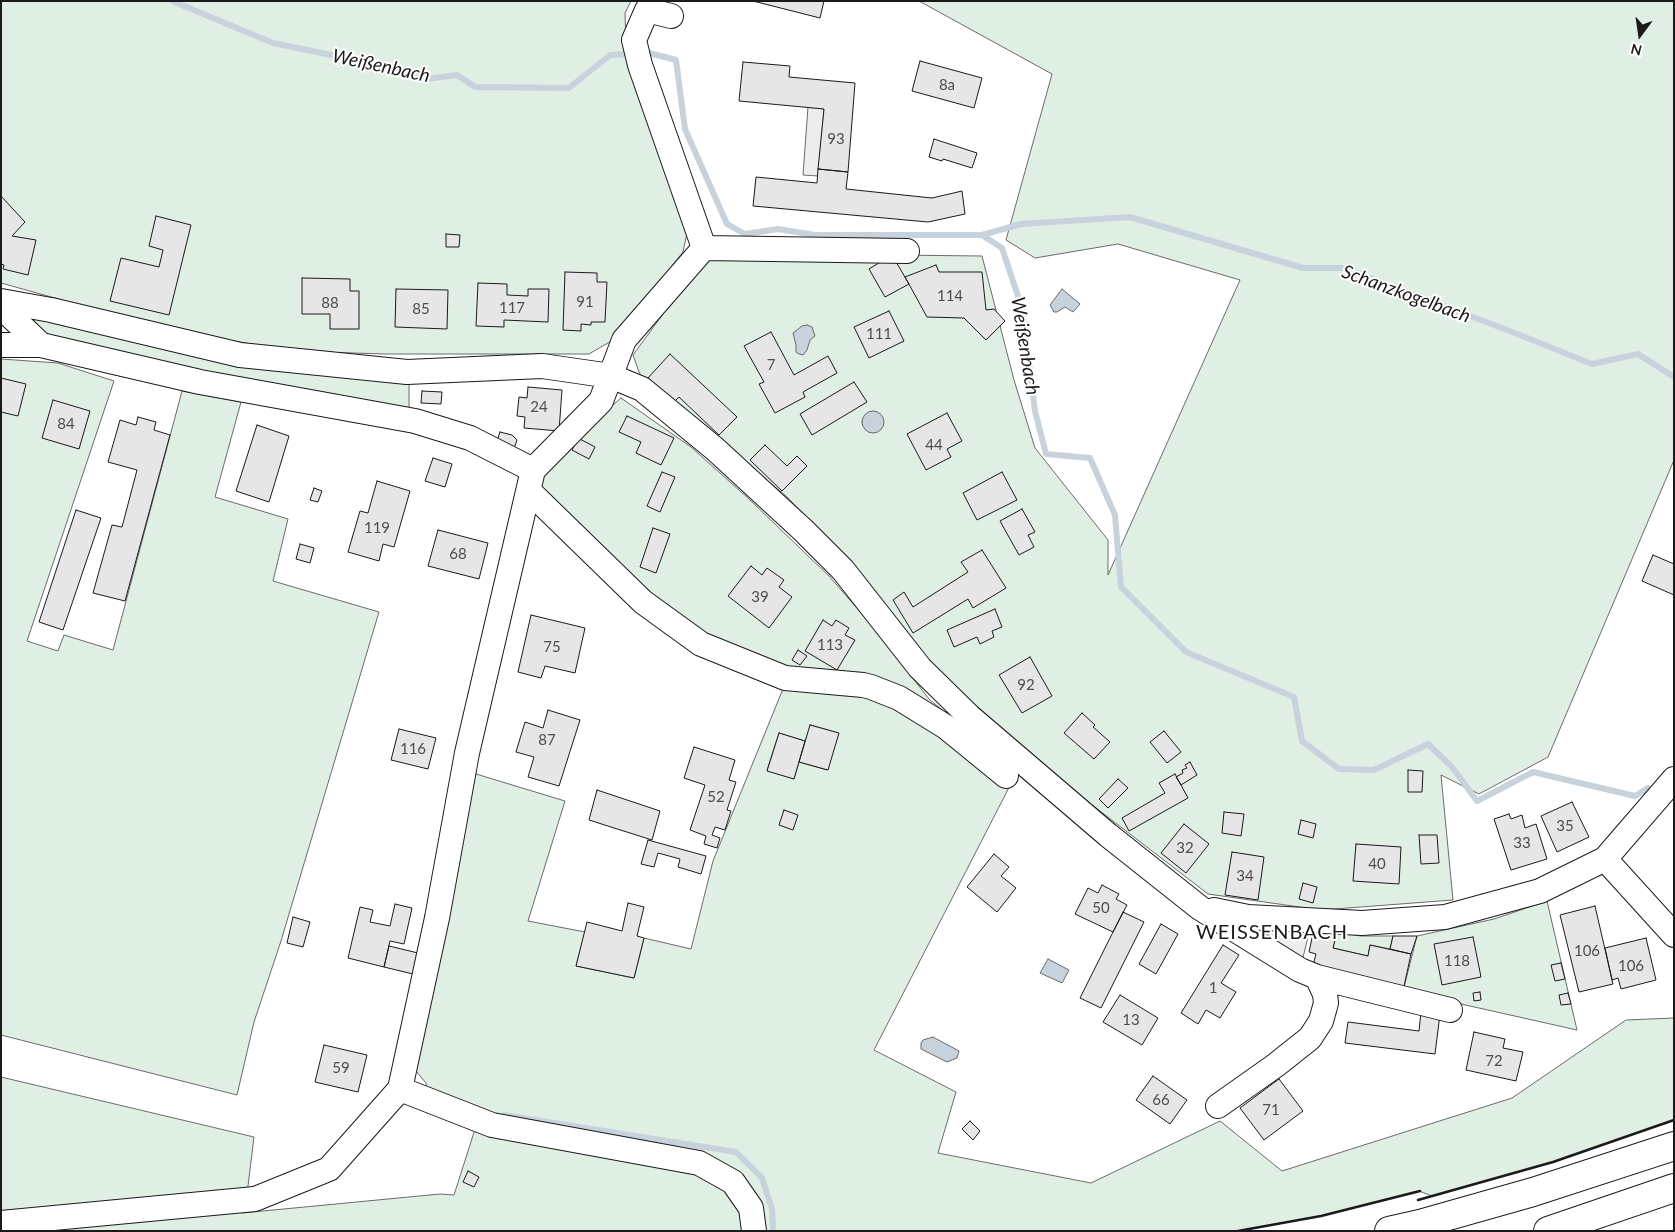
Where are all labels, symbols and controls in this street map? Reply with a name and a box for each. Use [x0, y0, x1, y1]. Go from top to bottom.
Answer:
north arrow [1615, 10, 1665, 60]
text: N [1629, 40, 1644, 60]
water label: Weißenbach [330, 45, 432, 87]
house number: 8a [939, 76, 955, 94]
house number: 93 [827, 130, 845, 148]
water label: Schanzkogelbach [1339, 260, 1473, 328]
house number: 114 [937, 287, 963, 305]
house number: 91 [576, 293, 594, 311]
house number: 88 [321, 294, 339, 312]
water label: Weißenbach [1006, 295, 1044, 397]
house number: 117 [499, 299, 525, 317]
house number: 85 [412, 300, 430, 318]
house number: 111 [866, 325, 892, 343]
house number: 7 [767, 356, 775, 374]
house number: 24 [530, 398, 548, 416]
house number: 84 [57, 415, 75, 433]
house number: 44 [925, 436, 943, 454]
house number: 119 [364, 519, 390, 537]
house number: 68 [449, 545, 467, 563]
house number: 39 [751, 588, 769, 606]
house number: 113 [817, 636, 843, 654]
house number: 75 [543, 638, 561, 656]
house number: 92 [1017, 676, 1035, 694]
house number: 87 [538, 731, 556, 749]
house number: 116 [400, 740, 426, 758]
house number: 52 [707, 788, 725, 806]
house number: 35 [1556, 817, 1574, 835]
house number: 33 [1513, 834, 1531, 852]
house number: 32 [1176, 839, 1194, 857]
house number: 40 [1368, 855, 1386, 873]
house number: 34 [1236, 867, 1254, 885]
house number: 50 [1092, 899, 1110, 917]
district label: WEISSENBACH [1195, 921, 1349, 945]
house number: 106 [1574, 942, 1600, 960]
house number: 118 [1444, 952, 1470, 970]
house number: 106 [1618, 957, 1644, 975]
house number: 1 [1209, 979, 1217, 997]
house number: 13 [1122, 1011, 1140, 1029]
house number: 72 [1485, 1052, 1503, 1070]
house number: 59 [332, 1059, 350, 1077]
house number: 66 [1152, 1091, 1170, 1109]
house number: 71 [1262, 1101, 1280, 1119]

